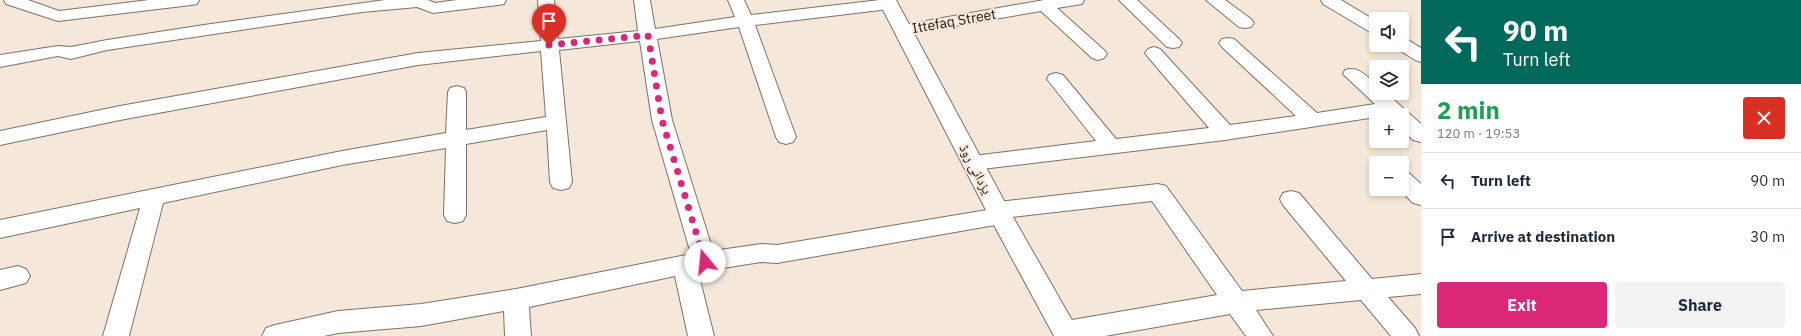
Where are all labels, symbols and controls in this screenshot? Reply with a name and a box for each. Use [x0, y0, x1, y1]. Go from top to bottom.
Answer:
pin [532, 4, 566, 45]
street label: Ittefaq Street [911, 5, 997, 37]
icon: arrive [538, 10, 560, 32]
map controls [1369, 12, 1409, 196]
button: sound [1369, 12, 1409, 52]
text: 90 m [1503, 12, 1568, 49]
icon: left [1437, 16, 1489, 68]
text: Turn left [1503, 48, 1571, 71]
button: layers [1369, 60, 1409, 100]
text: 2 min [1437, 94, 1500, 126]
button: close [1743, 97, 1785, 139]
button: + [1369, 108, 1409, 148]
text: 120 m · 19:53 [1437, 125, 1520, 142]
street label: یزدانی روڈ [955, 141, 997, 197]
button: − [1369, 156, 1409, 196]
icon: left [1437, 170, 1459, 192]
text: Turn left [1471, 171, 1531, 190]
text: 90 m [1750, 171, 1785, 190]
icon: arrive [1437, 226, 1459, 248]
text: Arrive at destination [1471, 227, 1615, 246]
text: 30 m [1750, 227, 1785, 246]
position arrow [684, 241, 726, 283]
button: Exit [1437, 282, 1607, 328]
button: Share [1615, 282, 1785, 328]

